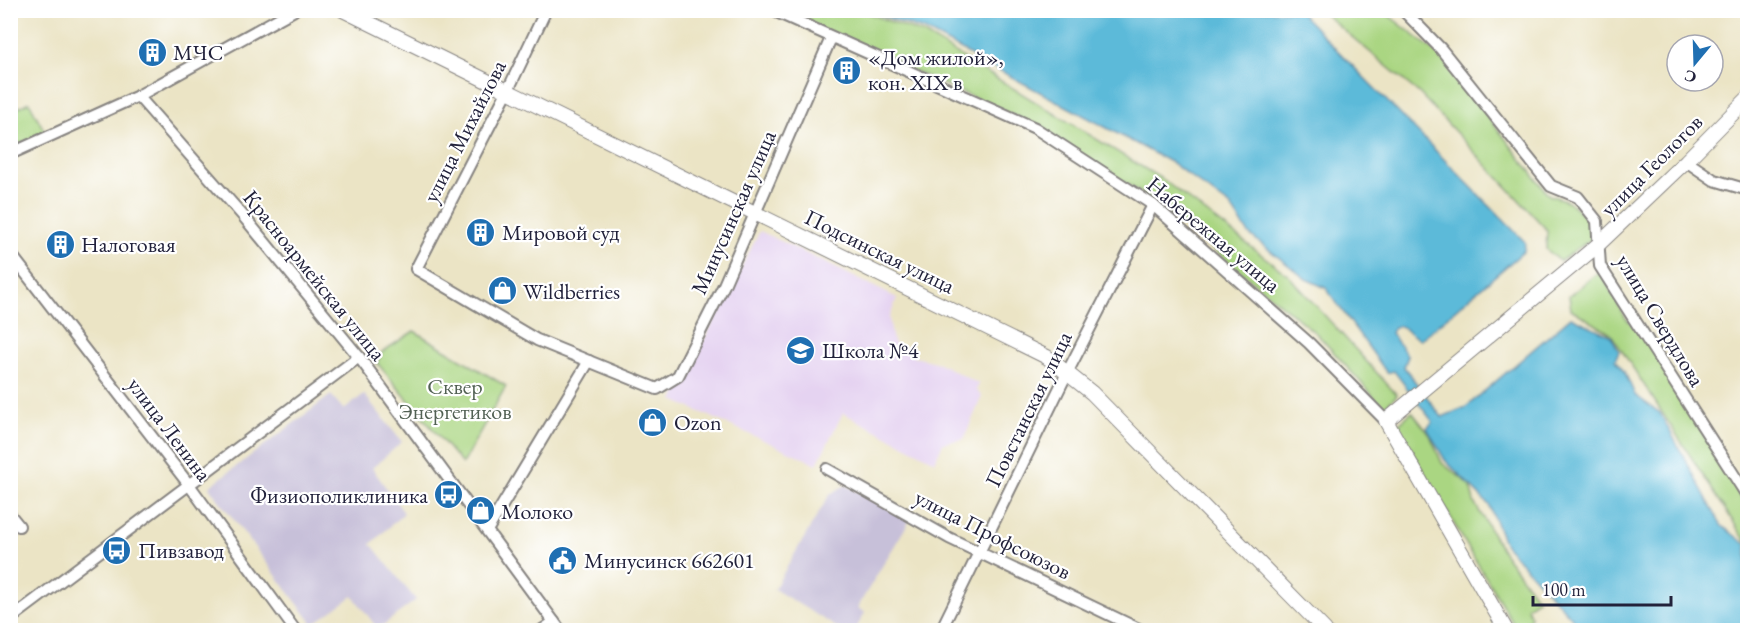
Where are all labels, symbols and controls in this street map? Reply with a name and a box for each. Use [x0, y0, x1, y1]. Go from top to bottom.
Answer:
north arrow [1665, 33, 1725, 93]
building icon: МЧС [136, 36, 168, 68]
place label: МЧС [173, 38, 223, 67]
place label: «Дом жилой», кон. ХIХ в [868, 43, 1004, 97]
building icon: «Дом жилой», кон. ХIХ в [831, 54, 863, 86]
street label: улица Михайлова [416, 55, 513, 207]
text: С [1681, 65, 1699, 88]
street label: улица Геологов [1594, 108, 1709, 223]
street label: Минусинская улица [684, 125, 783, 299]
street label: Набережная улица [1141, 170, 1287, 299]
street label: Красноармейская улица [237, 184, 393, 367]
street label: Подсинская улица [800, 203, 960, 300]
building icon: Мировой суд [465, 216, 497, 248]
place label: Мировой суд [502, 218, 620, 247]
building icon: Налоговая [44, 228, 76, 260]
place label: Налоговая [81, 230, 176, 259]
street label: улица Свердлова [1610, 249, 1712, 392]
shop icon: Wildberries [486, 275, 518, 307]
place label: Wildberries [523, 277, 620, 306]
street label: Повстанская улица [978, 326, 1079, 492]
school or university icon: Школа №4 [785, 334, 817, 366]
place label: Школа №4 [822, 336, 919, 365]
street label: улица Ленина [121, 371, 218, 487]
park label: Сквер Энергетиков [398, 372, 512, 426]
shop icon: Ozon [637, 406, 669, 438]
place label: Ozon [674, 408, 722, 437]
bus stop icon: Физиополиклиника [433, 479, 465, 511]
place label: Физиополиклиника [250, 481, 428, 510]
street label: улица Профсоюзов [910, 483, 1076, 586]
shop icon: Молоко [464, 495, 496, 527]
place label: Молоко [501, 497, 573, 526]
bus stop icon: Пивзавод [101, 534, 133, 566]
place label: Пивзавод [138, 536, 224, 565]
public building icon: Минусинск 662601 [547, 544, 579, 576]
place label: Минусинск 662601 [584, 546, 755, 575]
scale bar [1533, 569, 1671, 607]
text: 100 m [1542, 578, 1586, 601]

